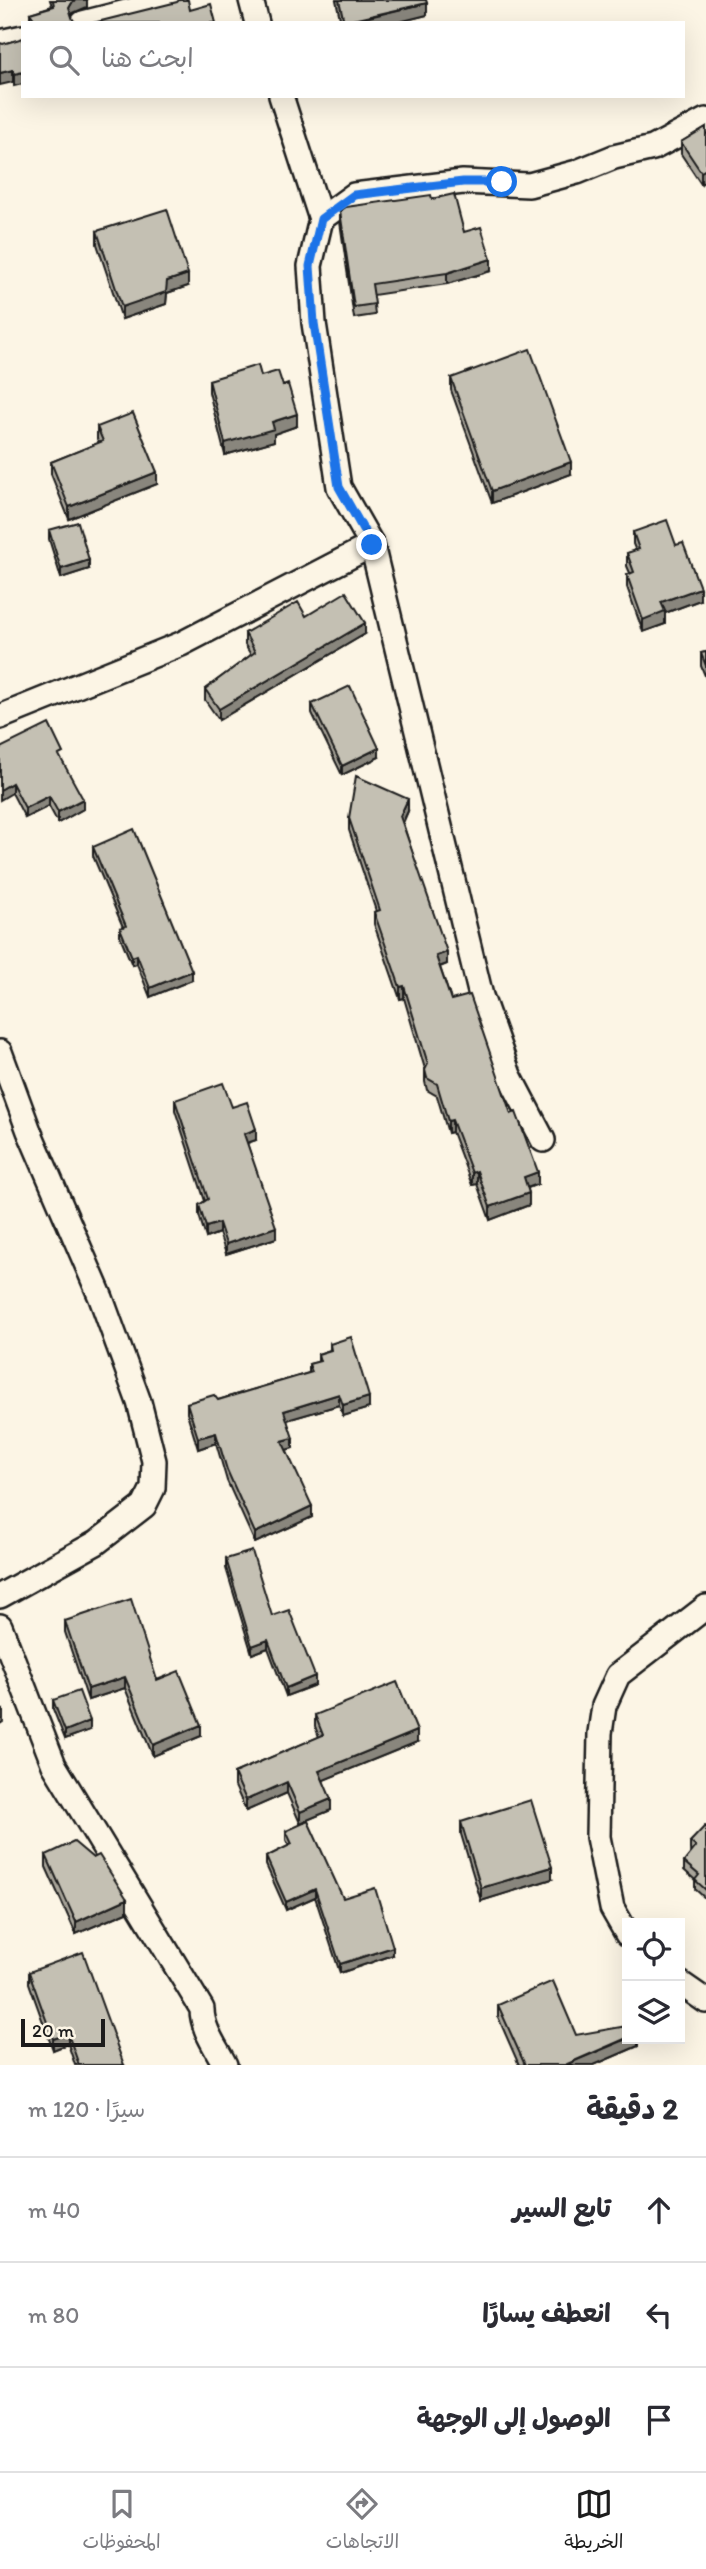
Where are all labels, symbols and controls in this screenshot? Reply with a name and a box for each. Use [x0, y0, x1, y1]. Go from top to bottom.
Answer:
search box [21, 21, 685, 98]
icon: search [45, 41, 83, 79]
text: ابحث هنا [101, 42, 194, 74]
route start [486, 166, 517, 197]
route end [356, 529, 387, 560]
map controls [622, 1918, 685, 2044]
button: locate [622, 1918, 685, 1981]
button: layers [622, 1981, 685, 2044]
scale bar [21, 2016, 105, 2048]
text: 20 m [32, 2019, 74, 2042]
text: 2 دقيقة [586, 2090, 678, 2127]
text: سيرًا · 120 m [28, 2095, 145, 2123]
icon: ahead [640, 2191, 678, 2229]
text: تابع السير [513, 2192, 611, 2224]
text: 40 m [28, 2196, 81, 2224]
icon: left [640, 2296, 678, 2334]
text: انعطف يسارًا [482, 2297, 611, 2329]
text: 80 m [28, 2301, 79, 2329]
icon: arrive [640, 2401, 678, 2439]
text: الوصول إلى الوجهة [417, 2402, 611, 2434]
tab: المحفوظات [83, 2485, 161, 2558]
tab: الاتجاهات [326, 2485, 399, 2558]
tab: الخريطة [564, 2485, 623, 2558]

